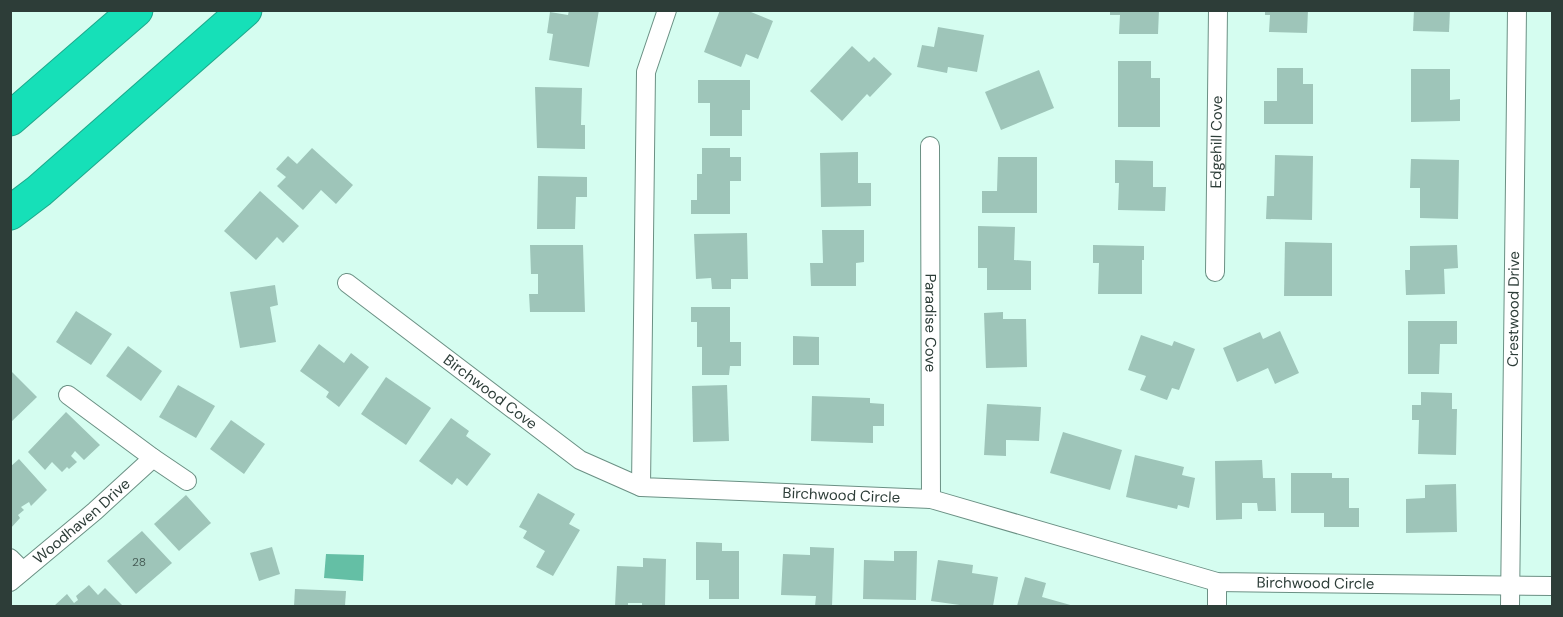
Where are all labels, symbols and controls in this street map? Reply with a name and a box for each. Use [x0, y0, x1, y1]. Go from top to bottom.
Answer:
street label: Edgehill Cove [1206, 95, 1227, 189]
street label: Crestwood Drive [1503, 251, 1524, 367]
street label: Paradise Cove [920, 274, 941, 372]
street label: Birchwood Cove [439, 350, 541, 434]
street label: Woodhaven Drive [29, 474, 134, 568]
street label: Birchwood Circle [782, 483, 901, 508]
house number: 28 [132, 554, 146, 570]
street label: Birchwood Circle [1257, 572, 1374, 594]

